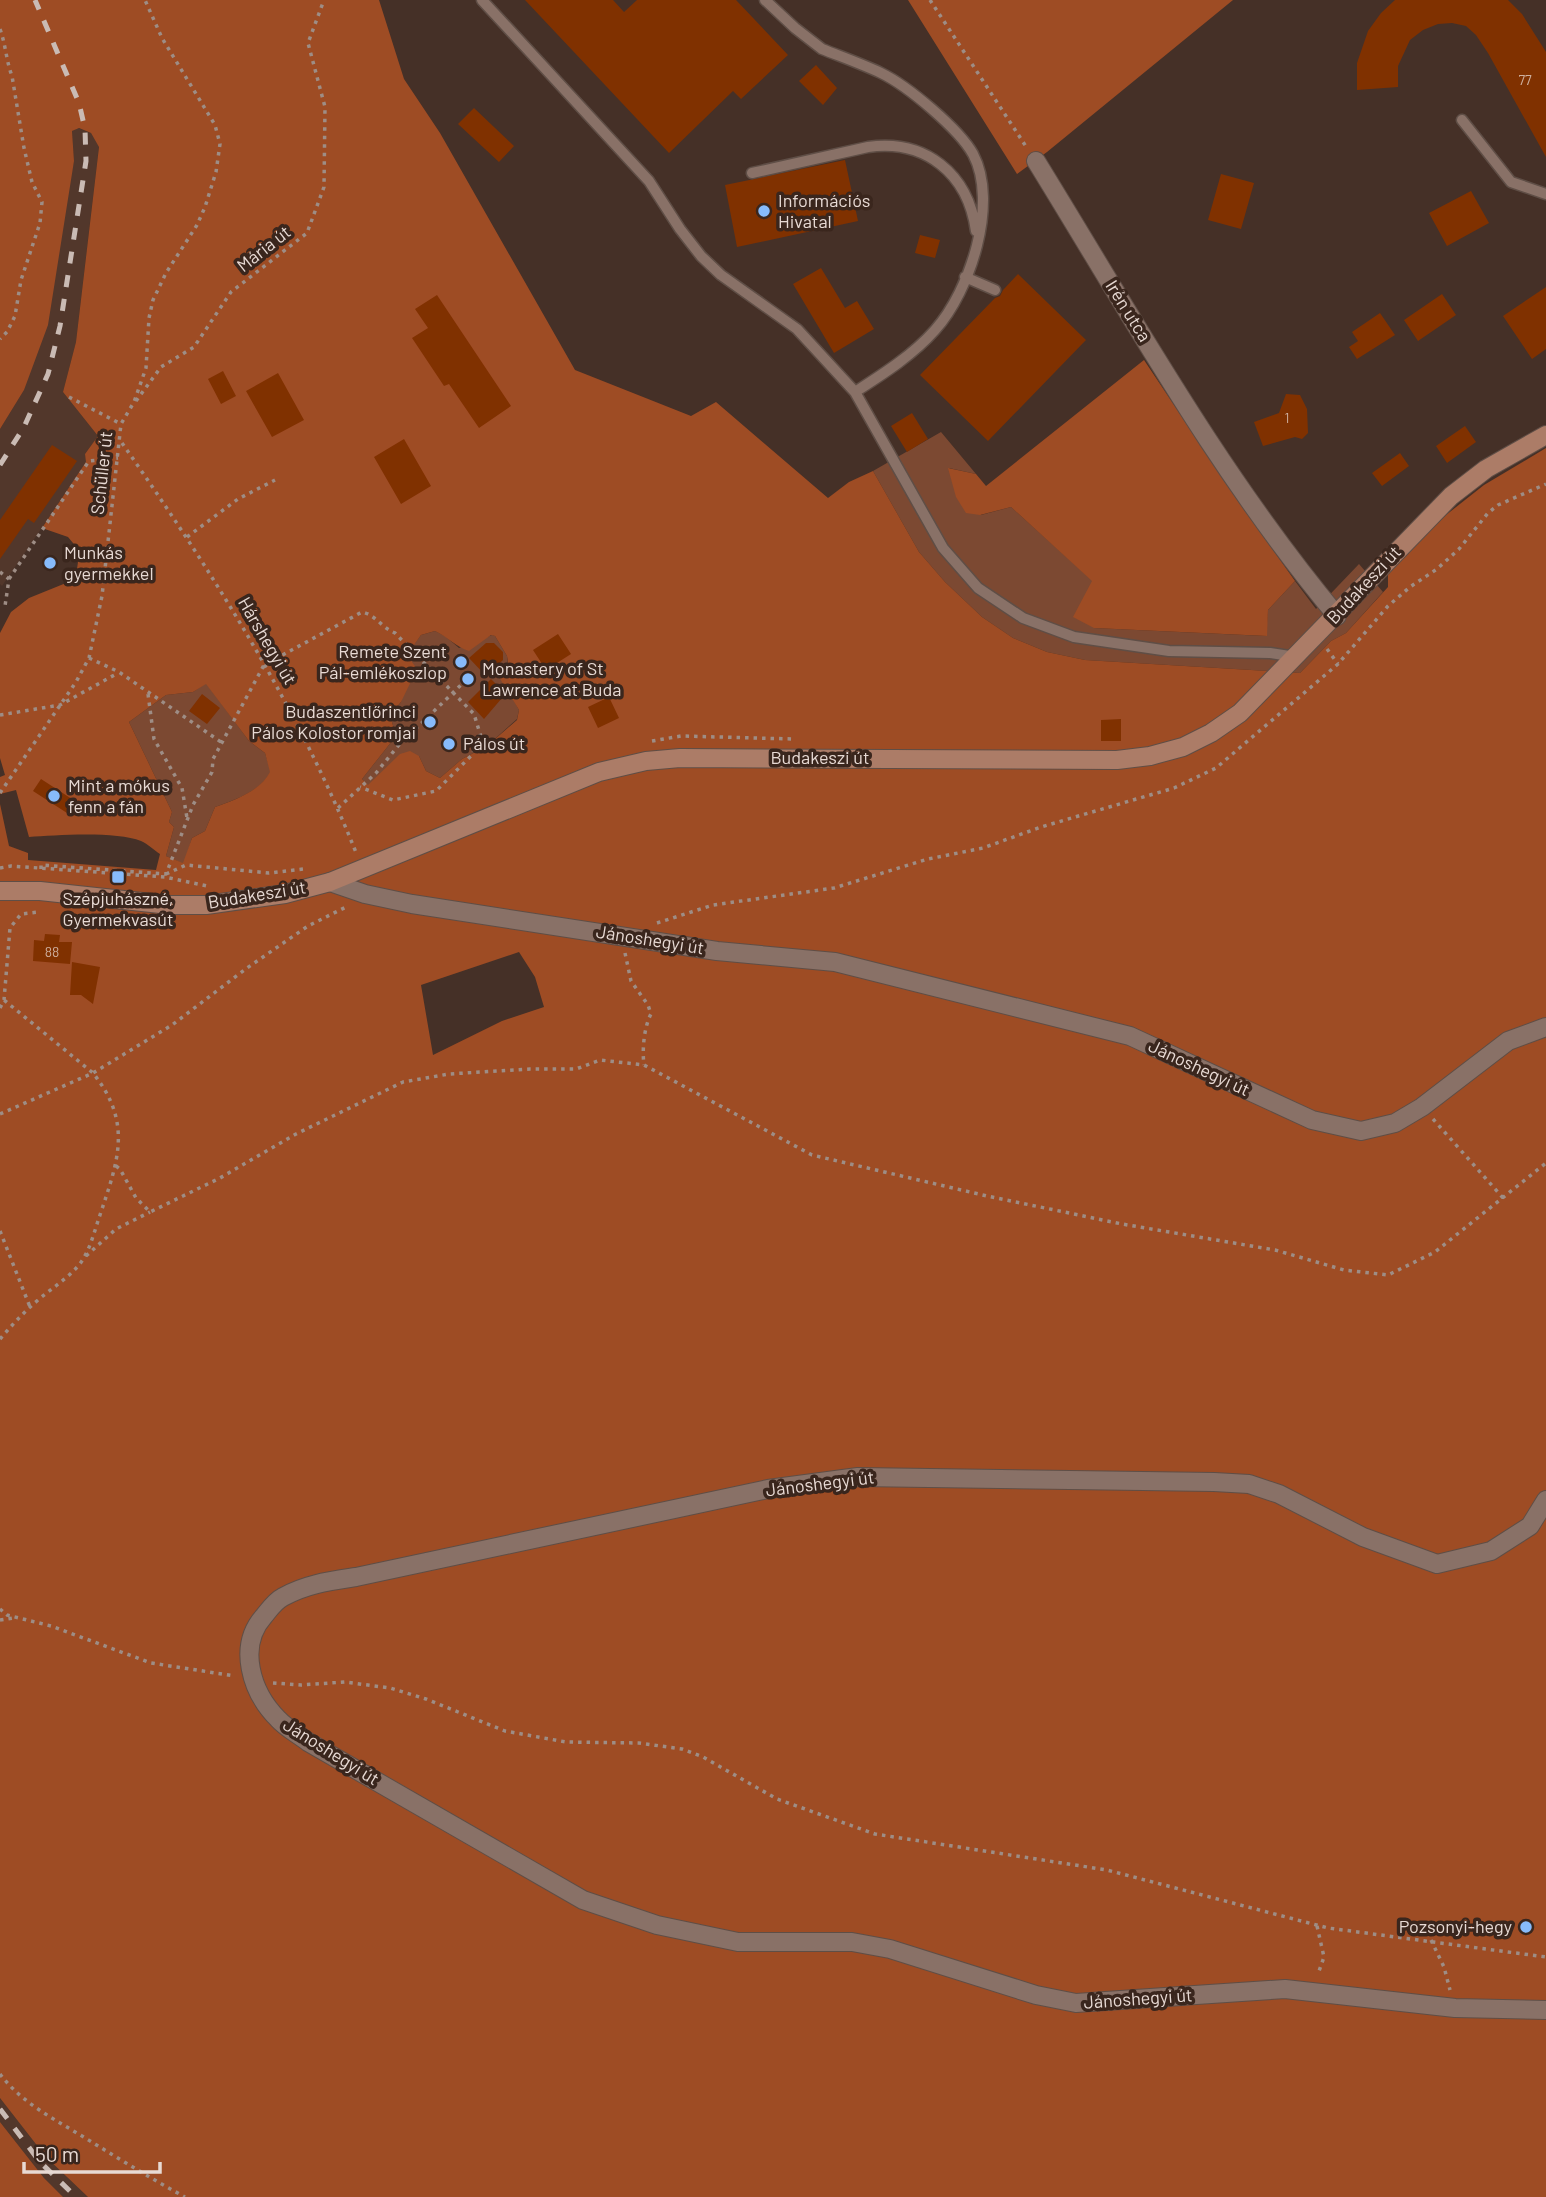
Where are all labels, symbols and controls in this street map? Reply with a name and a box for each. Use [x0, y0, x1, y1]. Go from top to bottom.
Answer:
house number: 77 [1518, 71, 1532, 88]
place label: Információs Hivatal [778, 189, 870, 232]
marker: Információs Hivatal [756, 203, 772, 219]
street label: Mária út [232, 220, 295, 276]
street label: Irén utca [1101, 276, 1156, 345]
house number: 1 [1285, 409, 1289, 426]
street label: Schüller út [86, 430, 116, 516]
place label: Munkás gyermekkel [64, 541, 154, 584]
street label: Budakeszi út [1321, 541, 1405, 628]
marker: Munkás gyermekkel [42, 555, 58, 571]
street label: Hárshegyi út [234, 593, 302, 688]
place label: Remete Szent Pál-emlékoszlop [319, 640, 447, 683]
marker: Remete Szent Pál-emlékoszlop [453, 654, 469, 670]
place label: Monastery of St Lawrence at Buda [482, 657, 621, 700]
marker: Monastery of St Lawrence at Buda [460, 671, 476, 687]
place label: Budaszentlőrinci Pálos Kolostor romjai [251, 700, 416, 743]
marker: Budaszentlőrinci Pálos Kolostor romjai [422, 714, 438, 730]
place label: Pálos út [463, 732, 525, 754]
marker: Pálos út [441, 736, 457, 752]
street label: Budakeszi út [771, 746, 869, 768]
place label: Mint a mókus fenn a fán [68, 774, 170, 817]
marker: Mint a mókus fenn a fán [46, 788, 62, 804]
marker: Szépjuhászné, Gyermekvasút [110, 869, 126, 885]
street label: Budakeszi út [206, 875, 307, 913]
place label: Szépjuhászné, Gyermekvasút [62, 887, 174, 930]
street label: Jánoshegyi út [595, 920, 706, 958]
house number: 88 [45, 943, 59, 960]
street label: Jánoshegyi út [1145, 1034, 1254, 1100]
street label: Jánoshegyi út [764, 1465, 875, 1501]
street label: Jánoshegyi út [279, 1713, 384, 1789]
place label: Pozsonyi-hegy [1399, 1915, 1512, 1937]
marker: Pozsonyi-hegy [1518, 1919, 1534, 1935]
street label: Jánoshegyi út [1083, 1983, 1193, 2013]
scale bar [24, 2130, 161, 2174]
text: 50 m [35, 2141, 79, 2166]

